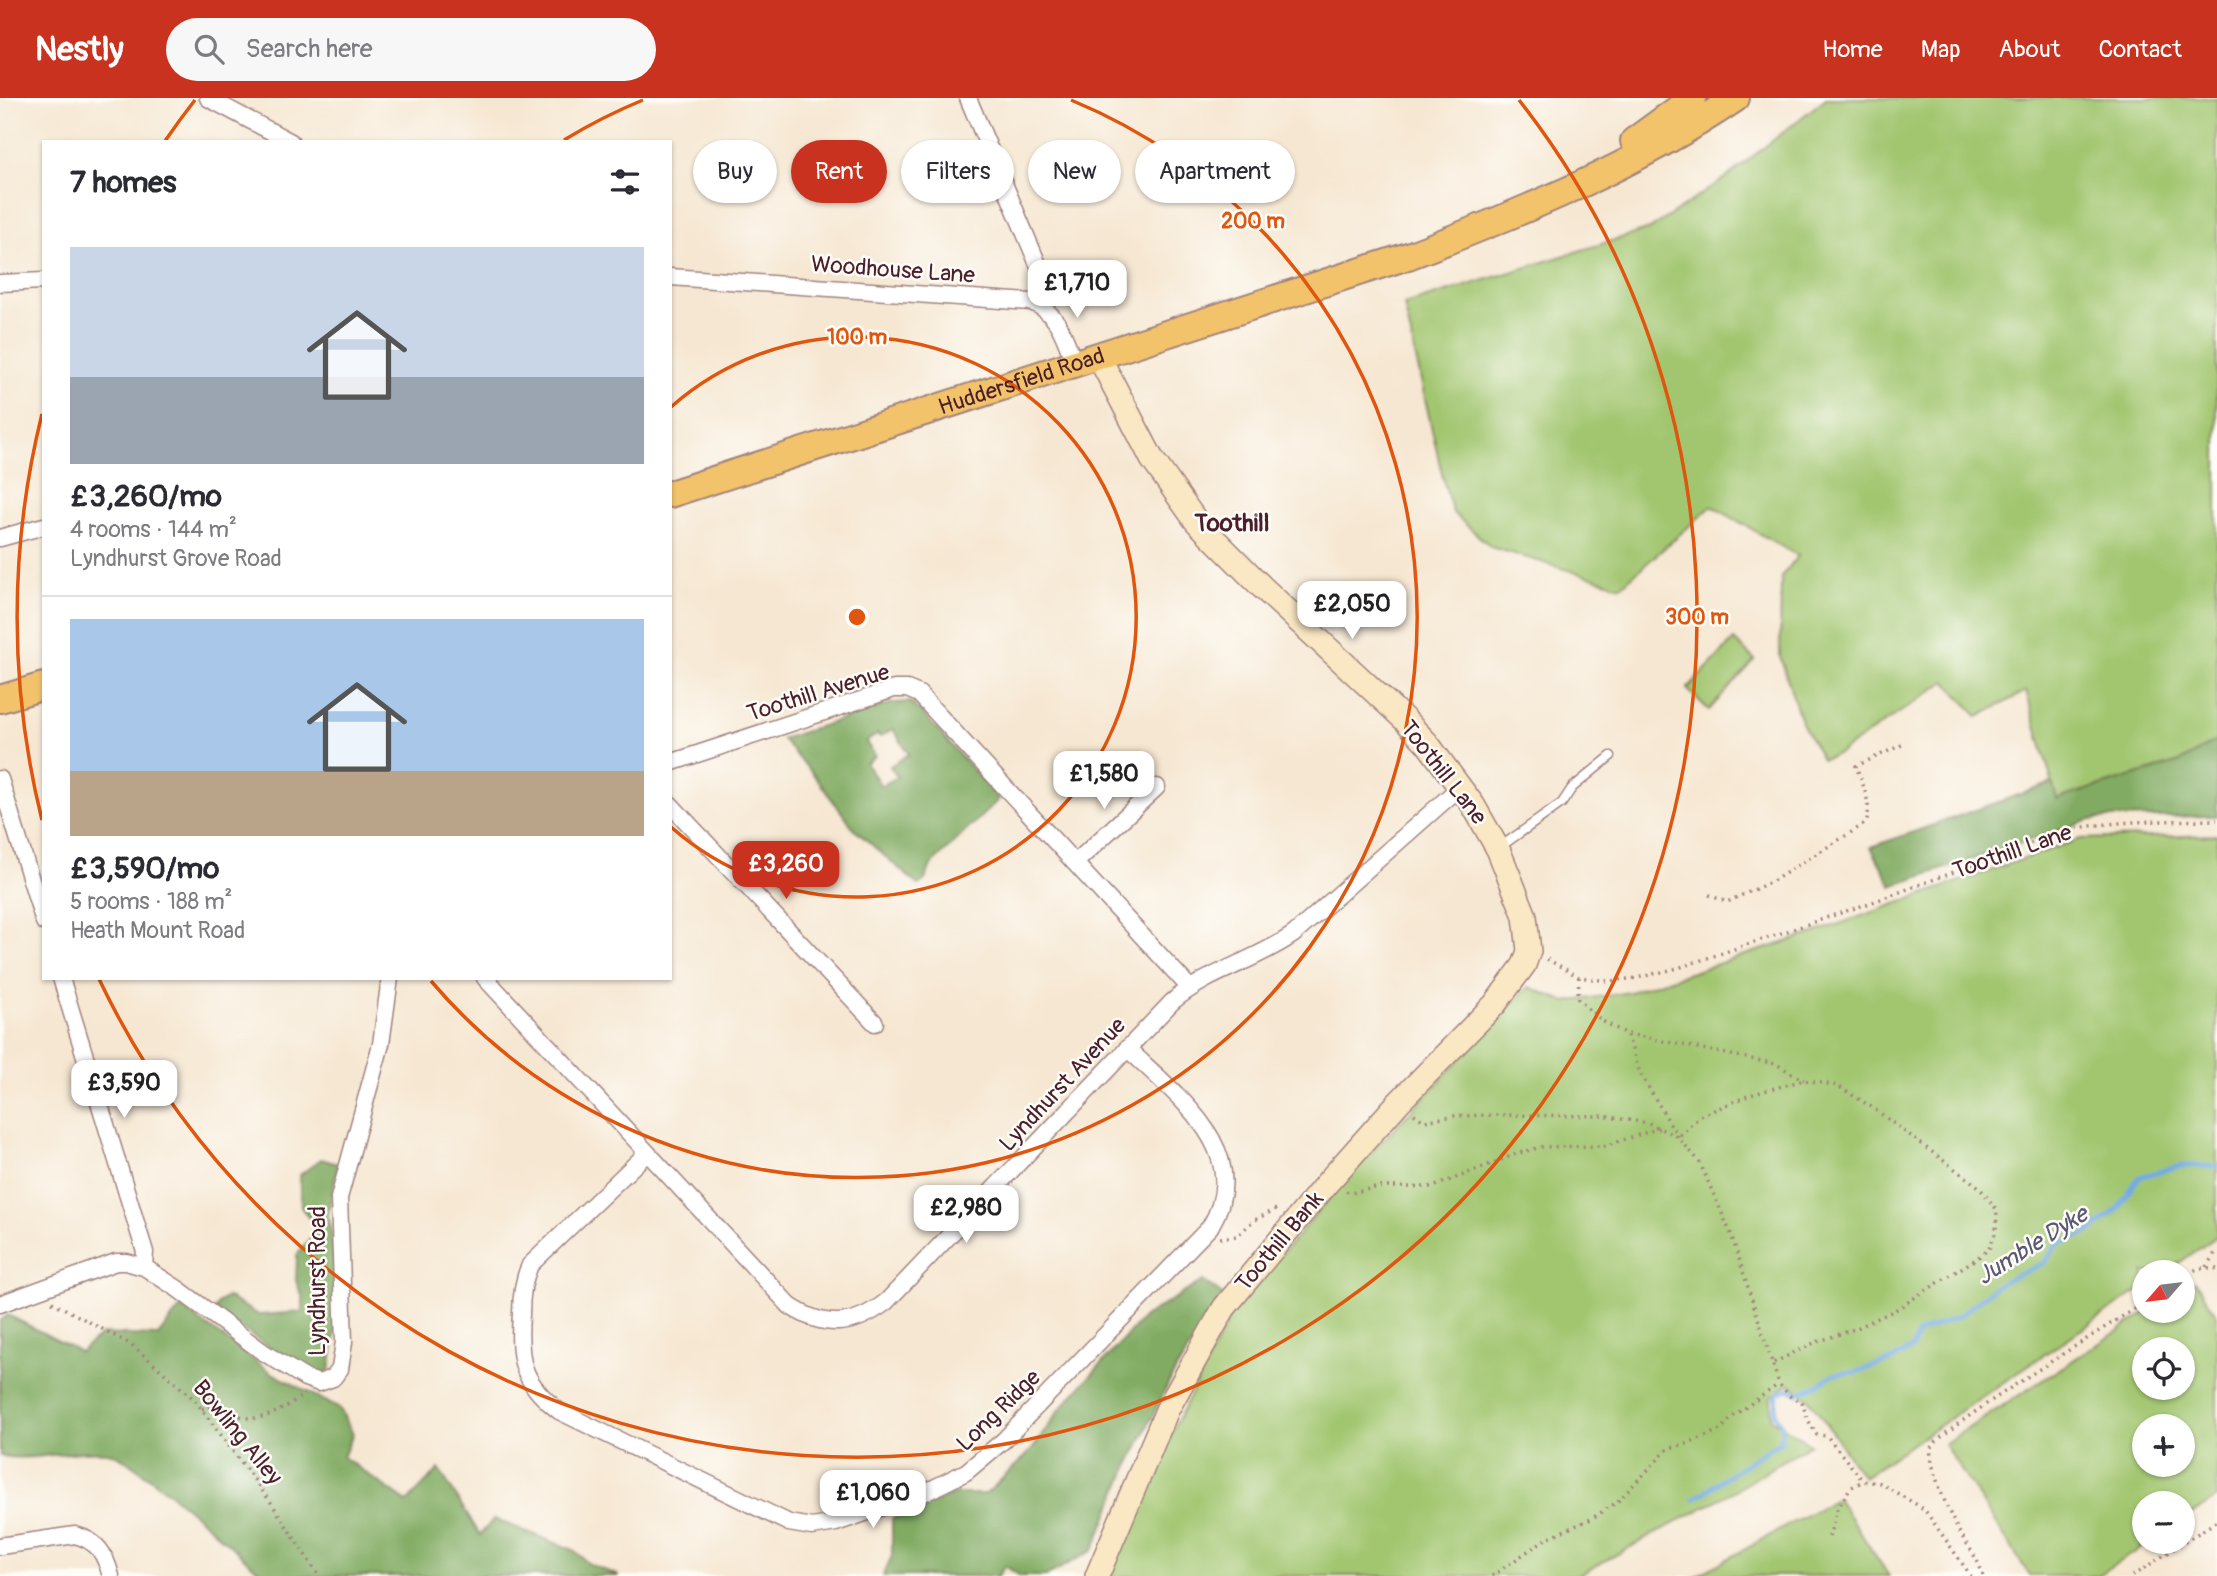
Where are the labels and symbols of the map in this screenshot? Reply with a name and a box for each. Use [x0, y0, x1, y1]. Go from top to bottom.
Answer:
text: 200 m [1221, 208, 1285, 235]
street label: Woodhouse Lane [810, 249, 977, 290]
pin: £1,710 [1020, 260, 1134, 320]
text: 100 m [827, 324, 887, 351]
street label: Huddersfield Road [935, 341, 1108, 422]
district label: Toothill [1194, 509, 1269, 538]
pin: £2,050 [1295, 582, 1409, 641]
text: 300 m [1665, 604, 1729, 631]
centre of rings [845, 605, 869, 629]
street label: Toothill Avenue [743, 657, 894, 728]
street label: Toothill Lane [1394, 714, 1494, 831]
pin: £1,580 [1047, 752, 1161, 811]
street label: Toothill Lane [1949, 817, 2076, 885]
pin: £3,260 [729, 842, 843, 901]
street label: Lyndhurst Avenue [993, 1011, 1132, 1157]
pin: £3,590 [67, 1060, 181, 1120]
street label: Toothill Bank [1229, 1185, 1330, 1298]
pin: £2,980 [909, 1186, 1023, 1245]
water label: Jumble Dyke [1971, 1199, 2095, 1291]
street label: Lyndhurst Road [303, 1206, 332, 1356]
north arrow [2132, 1260, 2194, 1323]
street label: Long Ridge [950, 1363, 1047, 1458]
street label: Bowling Alley [186, 1374, 289, 1491]
pin: £1,060 [816, 1470, 930, 1530]

